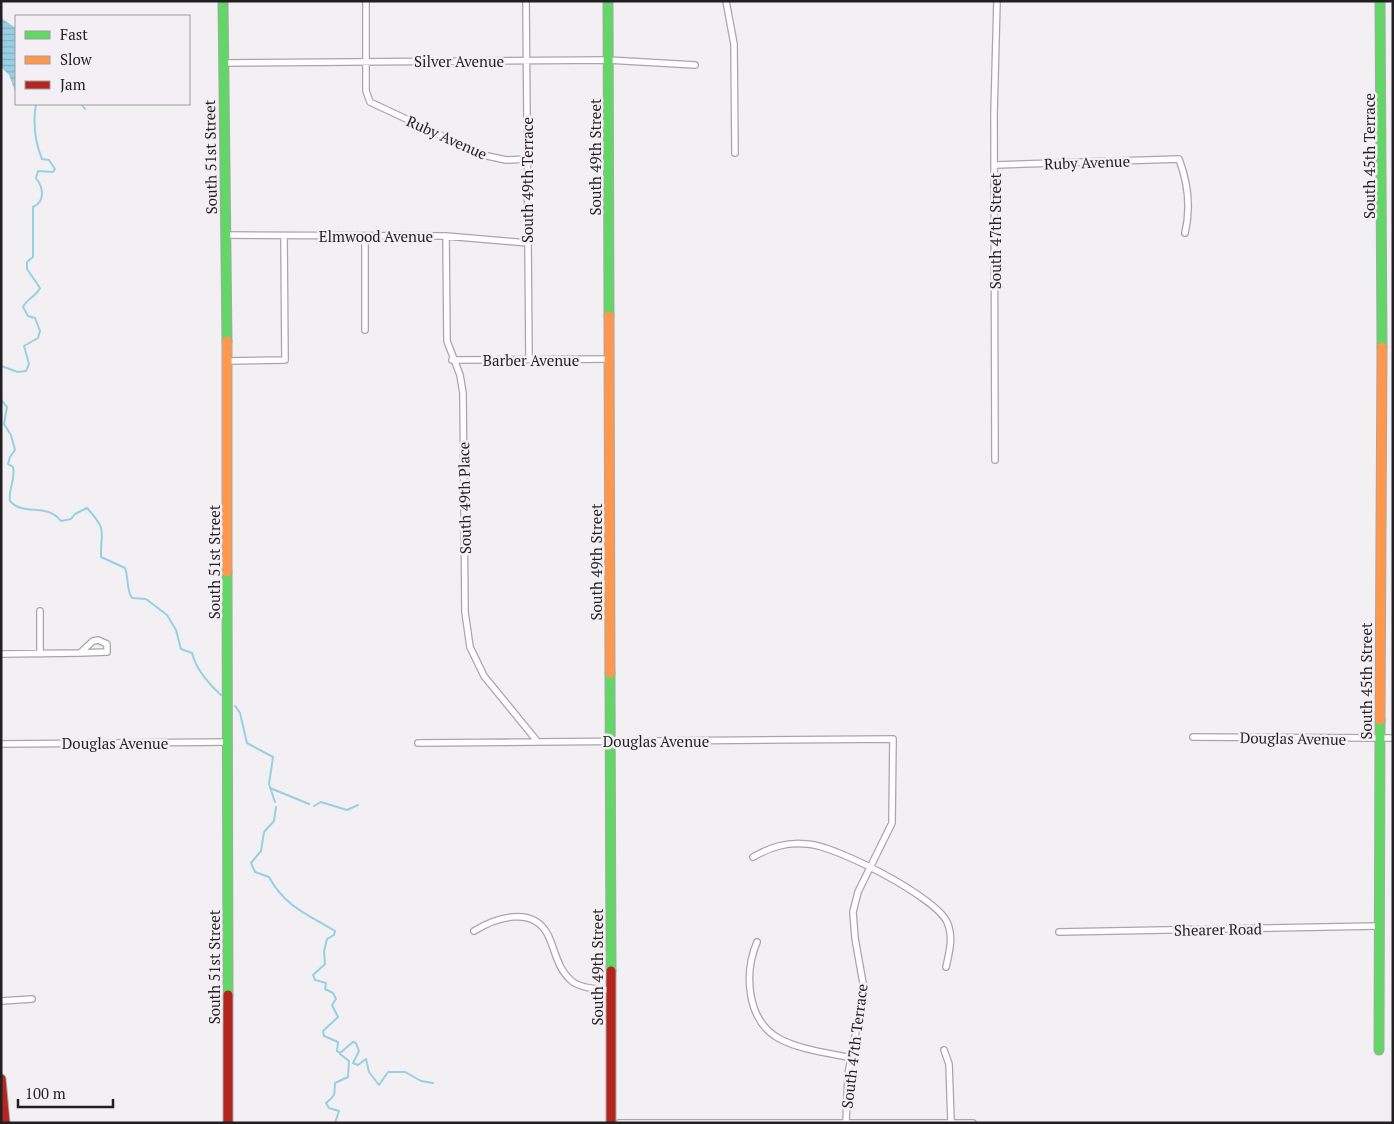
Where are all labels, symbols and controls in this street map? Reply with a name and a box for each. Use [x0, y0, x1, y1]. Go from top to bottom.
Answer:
legend [15, 15, 190, 105]
text: Fast [60, 24, 88, 44]
text: Slow [60, 49, 93, 69]
street label: Silver Avenue [414, 51, 504, 71]
text: Jam [60, 74, 86, 94]
street label: South 45th Terrace [1359, 93, 1379, 219]
street label: South 49th Street [585, 98, 605, 216]
street label: South 51st Street [199, 99, 221, 215]
street label: Ruby Avenue [404, 110, 490, 164]
street label: South 49th Terrace [517, 117, 537, 243]
street label: Ruby Avenue [1044, 151, 1130, 173]
street label: South 47th Street [985, 172, 1005, 289]
street label: Elmwood Avenue [319, 226, 433, 246]
street label: Barber Avenue [483, 350, 579, 370]
street label: South 49th Place [453, 442, 475, 554]
street label: South 49th Street [586, 503, 606, 621]
street label: South 51st Street [204, 504, 224, 619]
street label: South 45th Street [1356, 622, 1376, 740]
street label: Douglas Avenue [1240, 727, 1346, 749]
street label: Douglas Avenue [603, 731, 709, 751]
street label: Douglas Avenue [62, 733, 168, 753]
street label: South 49th Street [587, 908, 607, 1026]
street label: South 51st Street [204, 909, 224, 1024]
street label: Shearer Road [1174, 918, 1262, 940]
street label: South 47th Terrace [836, 982, 872, 1110]
scale bar [18, 1076, 112, 1108]
text: 100 m [25, 1083, 66, 1103]

